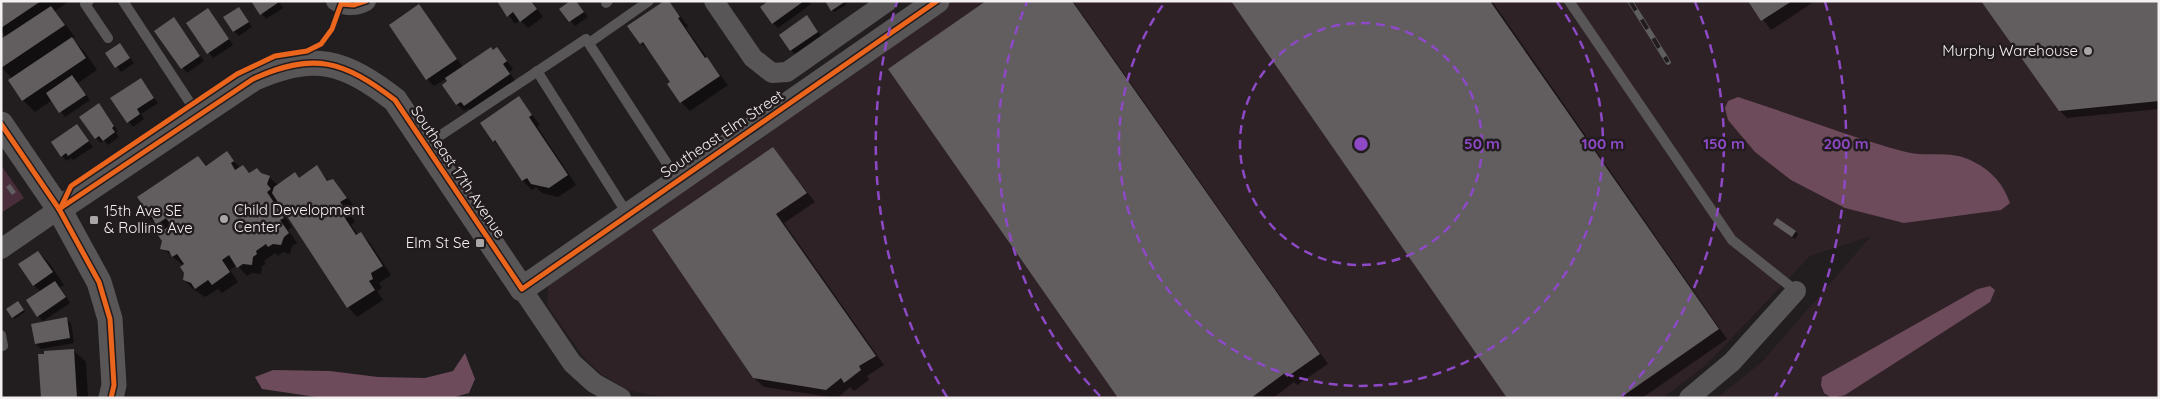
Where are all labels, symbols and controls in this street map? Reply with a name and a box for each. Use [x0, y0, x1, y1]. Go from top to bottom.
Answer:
place label: Murphy Warehouse [1942, 41, 2078, 60]
marker: Murphy Warehouse [2082, 45, 2094, 57]
street label: Southeast Elm Street [657, 85, 787, 182]
street label: Southeast 17th Avenue [407, 102, 510, 242]
text: 50 m [1464, 134, 1500, 153]
text: 100 m [1582, 134, 1624, 153]
text: 150 m [1703, 134, 1745, 153]
text: 200 m [1824, 134, 1869, 153]
centre of rings [1352, 135, 1370, 153]
place label: Child Development Center [234, 200, 365, 236]
place label: 15th Ave SE & Rollins Ave [104, 201, 193, 237]
marker: Child Development Center [218, 213, 230, 225]
marker: 15th Ave SE & Rollins Ave [88, 214, 100, 226]
place label: Elm St Se [406, 233, 470, 252]
marker: Elm St Se [474, 237, 486, 249]

